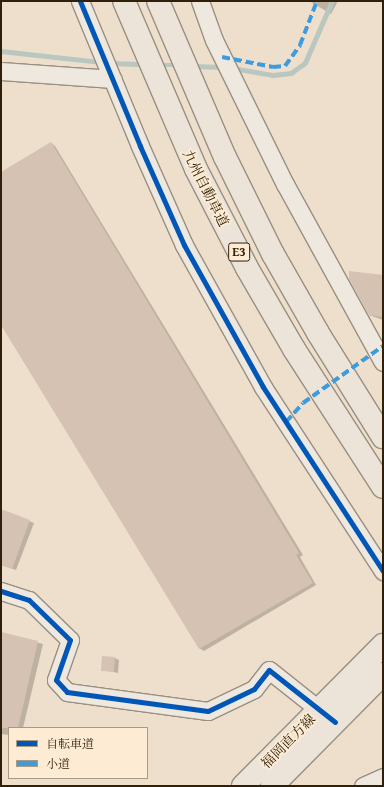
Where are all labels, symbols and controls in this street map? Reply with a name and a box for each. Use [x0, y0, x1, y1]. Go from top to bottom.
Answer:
street label: 九州自動車道 [179, 147, 233, 229]
road number: E3 [228, 241, 250, 263]
street label: 福岡直方線 [257, 710, 319, 772]
legend [8, 727, 148, 779]
text: 自転車道 [46, 735, 94, 752]
text: 小道 [46, 755, 70, 772]

